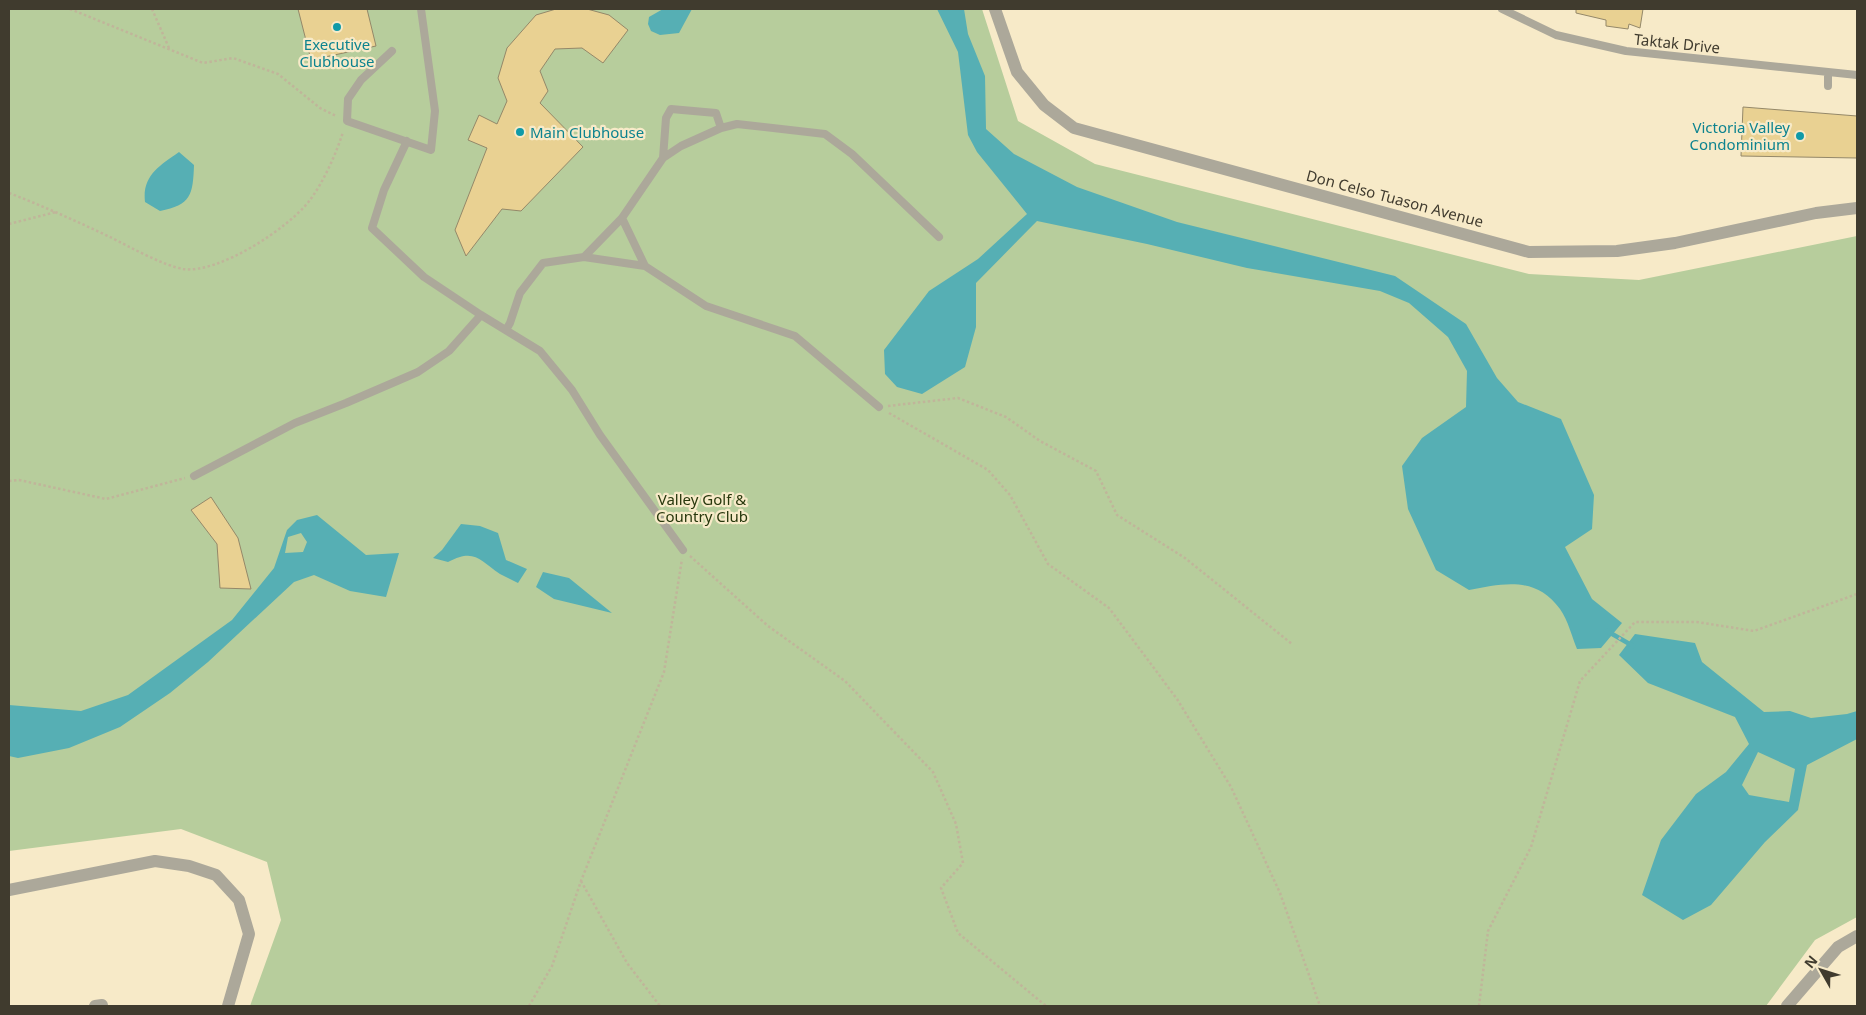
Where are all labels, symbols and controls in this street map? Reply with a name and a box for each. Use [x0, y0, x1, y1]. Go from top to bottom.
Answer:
marker: Executive Clubhouse [331, 21, 343, 33]
street label: Taktak Drive [1633, 29, 1721, 57]
place label: Executive Clubhouse [299, 34, 375, 71]
place label: Victoria Valley Condominium [1690, 117, 1790, 154]
place label: Main Clubhouse [530, 122, 644, 142]
marker: Main Clubhouse [514, 126, 526, 138]
marker: Victoria Valley Condominium [1794, 130, 1806, 142]
street label: Don Celso Tuason Avenue [1304, 165, 1486, 231]
park label: Valley Golf & Country Club [656, 489, 748, 526]
north arrow [1796, 945, 1846, 995]
text: N [1800, 951, 1821, 972]

